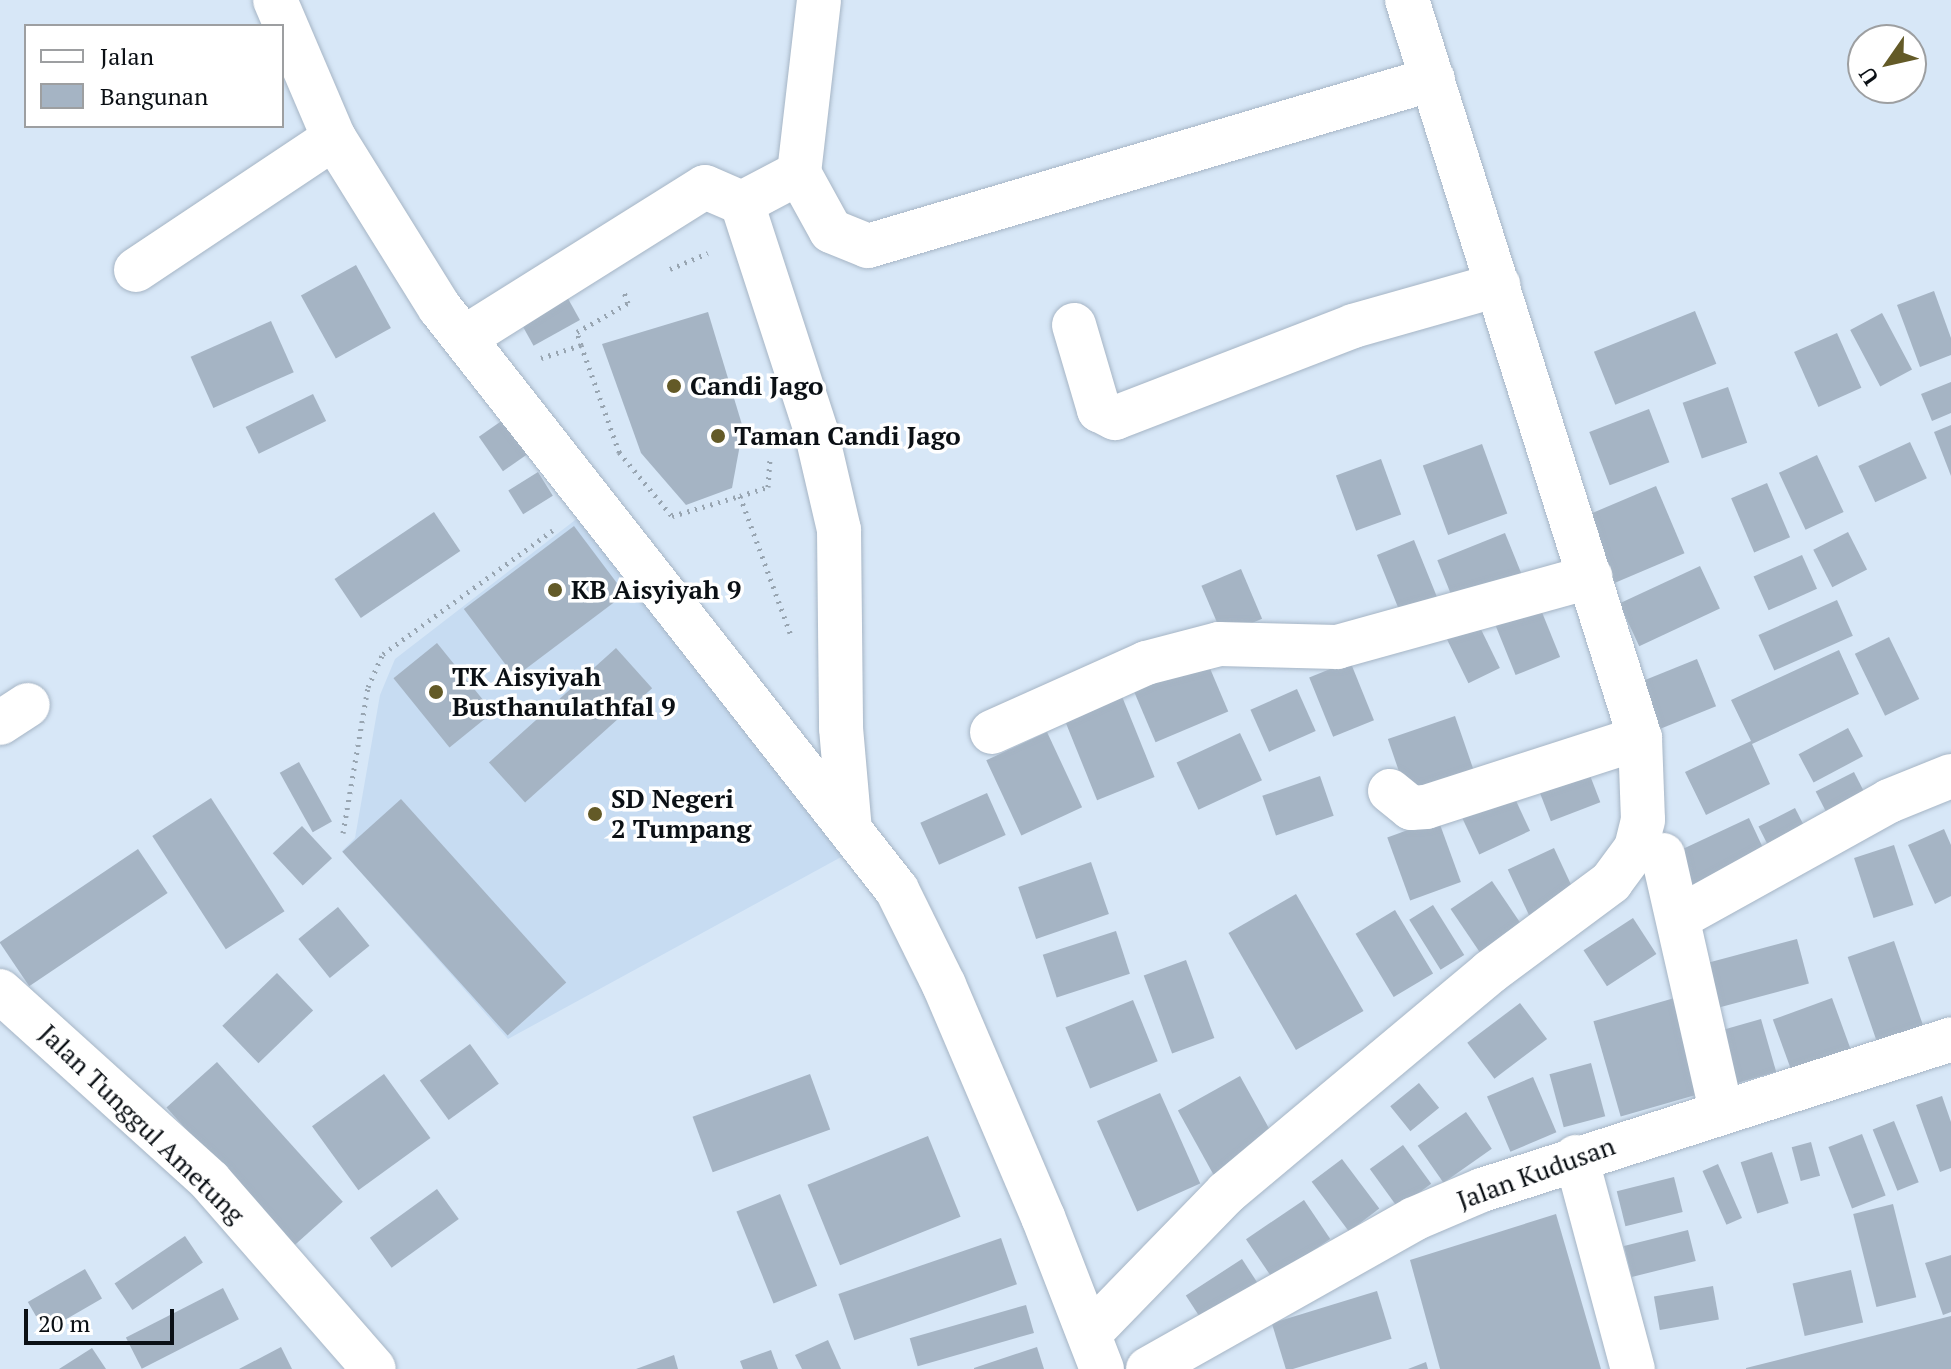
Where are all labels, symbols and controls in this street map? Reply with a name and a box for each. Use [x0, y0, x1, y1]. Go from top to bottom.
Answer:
legend [24, 24, 284, 128]
north arrow [1847, 24, 1927, 104]
text: Jalan [100, 40, 154, 72]
text: U [1852, 62, 1885, 91]
text: Bangunan [100, 80, 208, 112]
place label: Candi Jago [690, 370, 823, 402]
marker: Candi Jago [665, 377, 683, 395]
place label: Taman Candi Jago [734, 420, 961, 452]
marker: Taman Candi Jago [709, 427, 727, 445]
place label: KB Aisyiyah 9 [571, 574, 742, 606]
marker: KB Aisyiyah 9 [546, 581, 564, 599]
place label: TK Aisyiyah Busthanulathfal 9 [452, 661, 676, 722]
marker: TK Aisyiyah Busthanulathfal 9 [427, 683, 445, 701]
place label: SD Negeri 2 Tumpang [611, 783, 751, 844]
marker: SD Negeri 2 Tumpang [586, 805, 604, 823]
street label: Jalan Tunggul Ametung [33, 1018, 251, 1230]
street label: Jalan Kudusan [1453, 1130, 1619, 1216]
scale bar [28, 1293, 178, 1343]
text: 20 m [38, 1307, 90, 1339]

